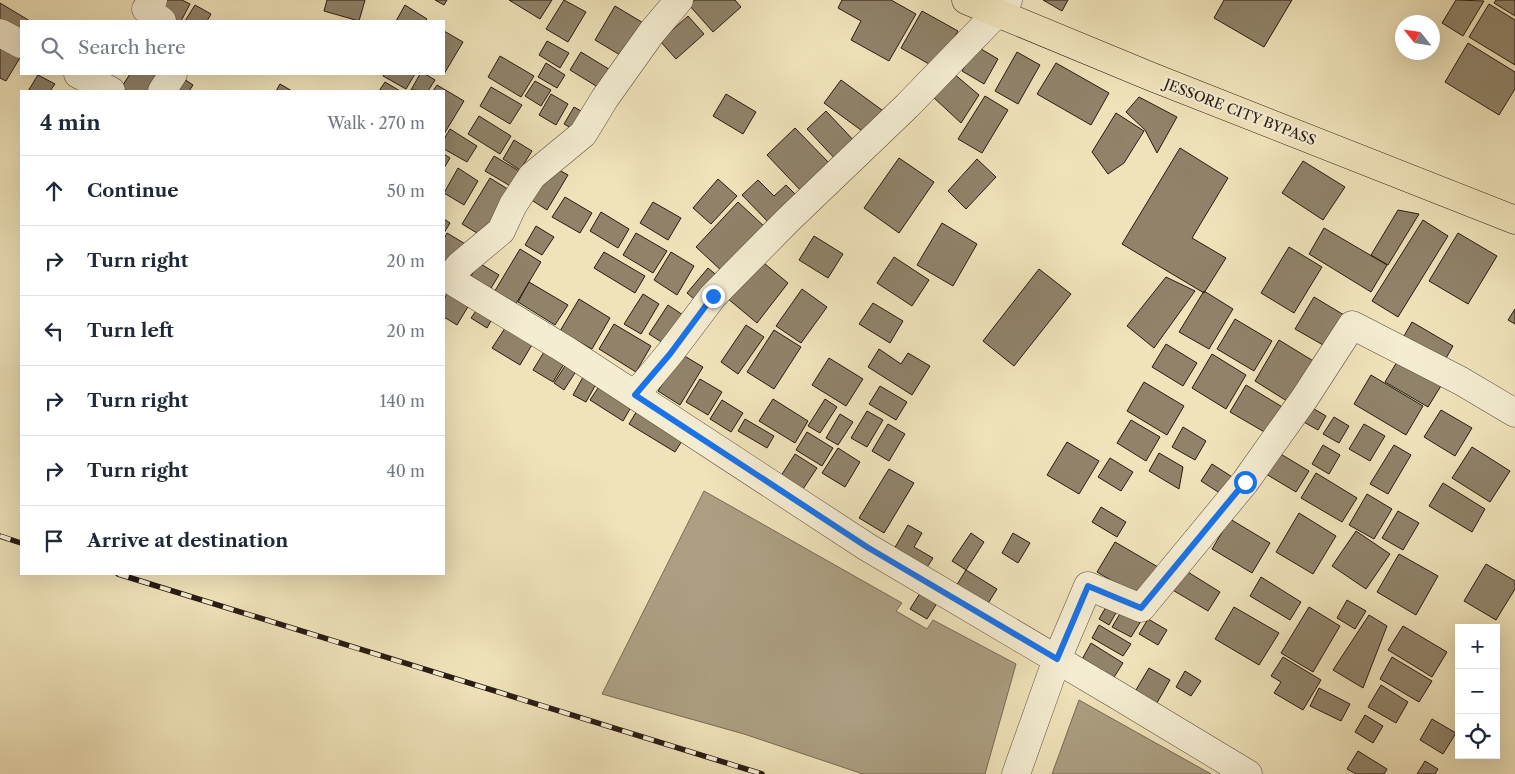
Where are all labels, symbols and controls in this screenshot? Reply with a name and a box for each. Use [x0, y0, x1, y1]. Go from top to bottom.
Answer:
north arrow [1395, 15, 1440, 60]
search box [20, 20, 445, 75]
icon: search [38, 34, 66, 62]
text: Search here [78, 36, 186, 59]
street label: JESSORE CITY BYPASS [1160, 74, 1318, 149]
text: 4 min [40, 110, 101, 135]
text: Walk · 270 m [327, 113, 425, 133]
icon: ahead [40, 177, 68, 205]
text: Continue [87, 179, 179, 202]
text: 50 m [387, 181, 425, 201]
icon: right [40, 247, 68, 275]
text: Turn right [87, 249, 188, 272]
text: 20 m [386, 251, 425, 271]
route end [702, 285, 725, 308]
icon: left [40, 317, 68, 345]
text: Turn left [87, 319, 174, 342]
text: 20 m [386, 321, 425, 341]
icon: right [40, 387, 68, 415]
text: Turn right [87, 389, 188, 412]
text: 140 m [380, 391, 425, 411]
icon: right [40, 457, 68, 485]
text: Turn right [87, 459, 188, 482]
text: 40 m [386, 461, 425, 481]
route start [1234, 471, 1257, 494]
icon: arrive [40, 527, 68, 555]
text: Arrive at destination [87, 529, 288, 552]
map controls [1455, 624, 1500, 759]
button: + [1455, 624, 1500, 669]
button: − [1455, 669, 1500, 714]
button: locate [1455, 714, 1500, 759]

